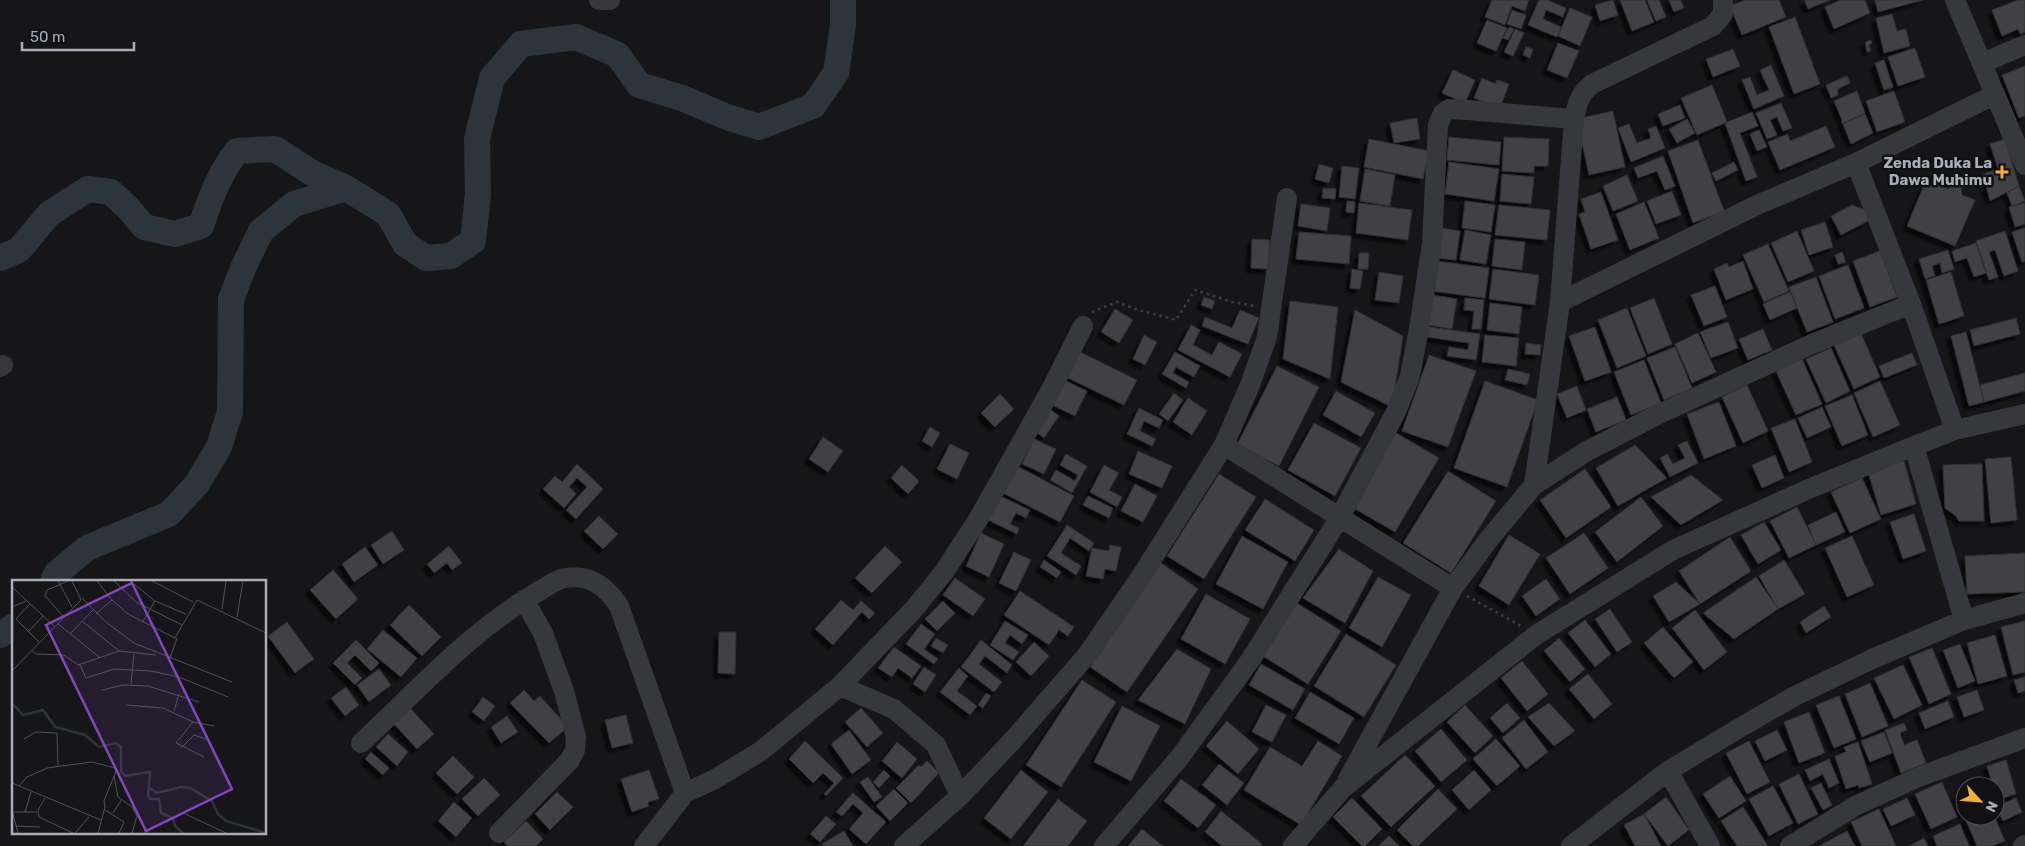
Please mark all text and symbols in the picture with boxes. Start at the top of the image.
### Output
scale bar [22,20,135,52]
text: 50 m [30,28,65,46]
place label: Zenda Duka La Dawa Muhimu [1883,154,1992,189]
marker: Zenda Duka La Dawa Muhimu [1996,166,2008,178]
inset map [12,580,266,834]
north arrow [1955,776,2005,826]
text: N [1981,798,2001,815]

